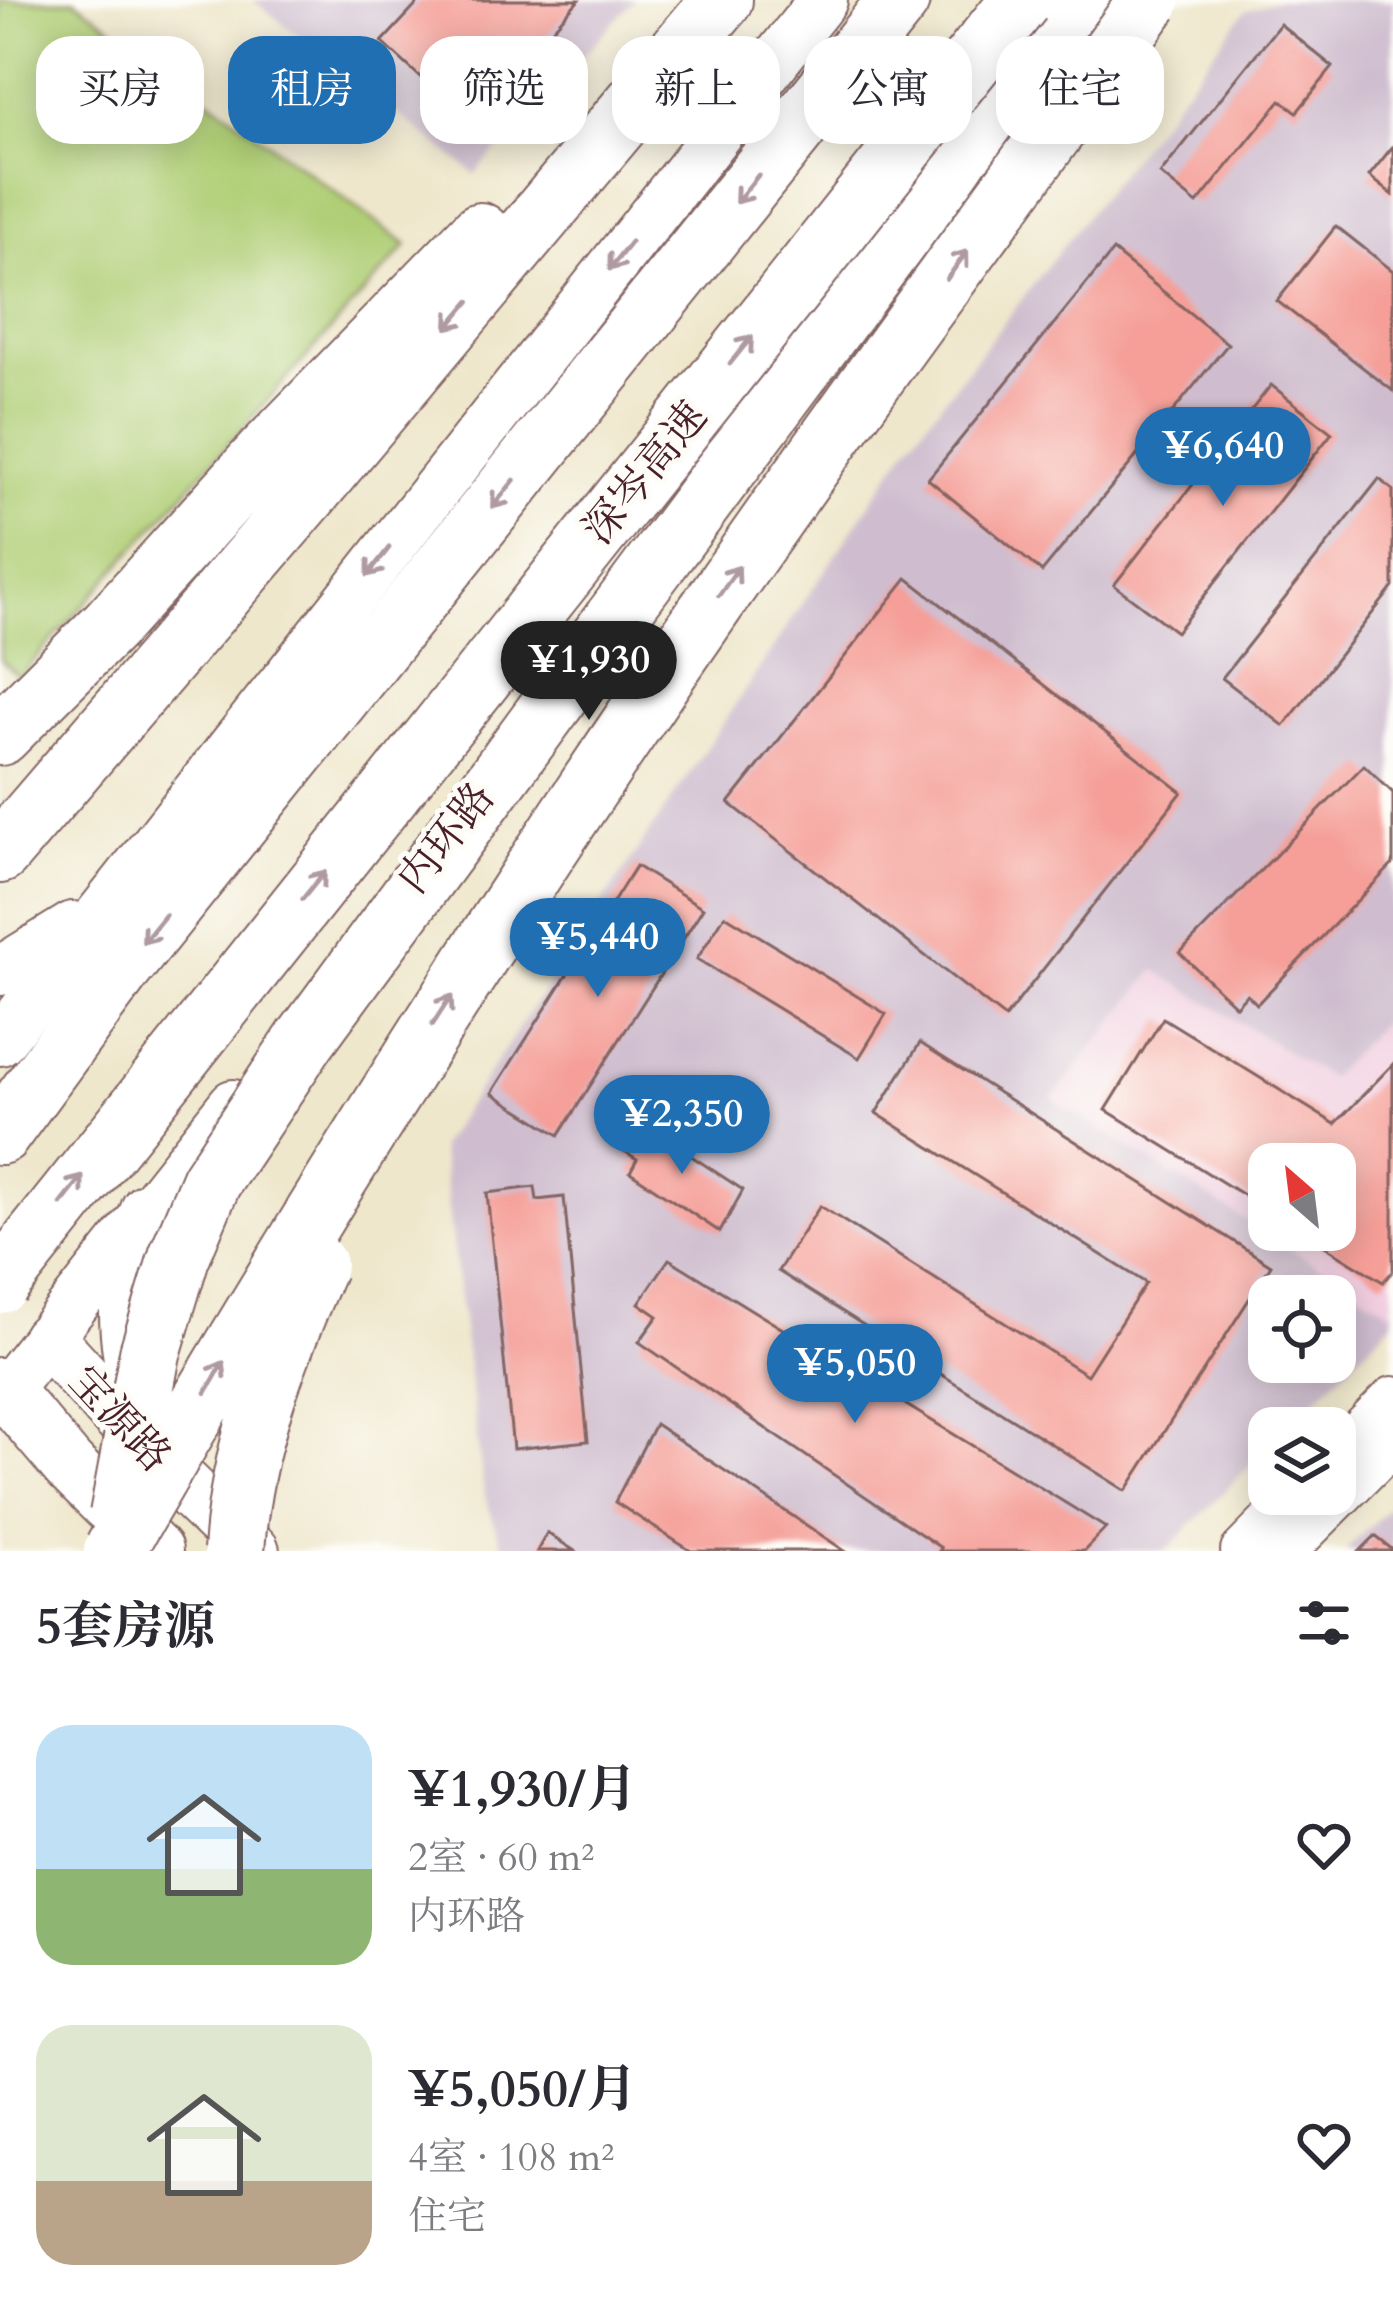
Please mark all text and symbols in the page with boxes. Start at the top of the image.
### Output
chip: 买房 [36,36,204,144]
chip: 租房 [228,36,396,144]
chip: 筛选 [420,36,588,144]
chip: 新上 [612,36,780,144]
chip: 公寓 [804,36,972,144]
chip: 住宅 [996,36,1164,144]
one-way arrow [734,173,761,205]
one-way arrow [607,240,634,272]
one-way arrow [944,249,970,282]
one-way arrow [445,299,473,330]
one-way arrow [727,335,754,367]
street label: 深岑高速 [570,390,720,556]
pin: ¥6,640 [1125,407,1321,509]
text: ¥6,640 [1162,419,1284,472]
one-way arrow [490,477,517,509]
one-way arrow [365,546,392,578]
one-way arrow [716,565,742,598]
pin: ¥1,930 [491,621,687,723]
text: ¥1,930 [528,633,650,686]
street label: 内环路 [385,771,507,905]
one-way arrow [300,869,327,901]
pin: ¥5,440 [500,898,696,1000]
text: ¥5,440 [537,910,659,963]
one-way arrow [141,912,168,944]
one-way arrow [430,994,455,1028]
pin: ¥2,350 [584,1075,780,1177]
text: ¥2,350 [621,1087,743,1140]
north arrow [1248,1143,1356,1251]
map controls [1248,1143,1356,1515]
one-way arrow [58,1175,85,1207]
button: locate [1248,1275,1356,1383]
pin: ¥5,050 [757,1324,953,1426]
text: ¥5,050 [794,1336,916,1389]
street label: 宝源路 [56,1354,184,1485]
one-way arrow [203,1360,227,1395]
button: layers [1248,1407,1356,1515]
icon: filters [1291,1590,1357,1656]
text: 5套房源 [36,1592,215,1662]
text: ¥1,930/月 [408,1755,637,1825]
icon: home [132,1773,276,1917]
icon: heart [1291,1812,1357,1878]
text: 2室 · 60 m² [408,1831,594,1884]
text: 内环路 [408,1890,525,1943]
text: ¥5,050/月 [408,2055,637,2125]
icon: home [132,2073,276,2217]
icon: heart [1291,2112,1357,2178]
text: 4室 · 108 m² [408,2131,614,2184]
text: 住宅 [408,2190,486,2243]

